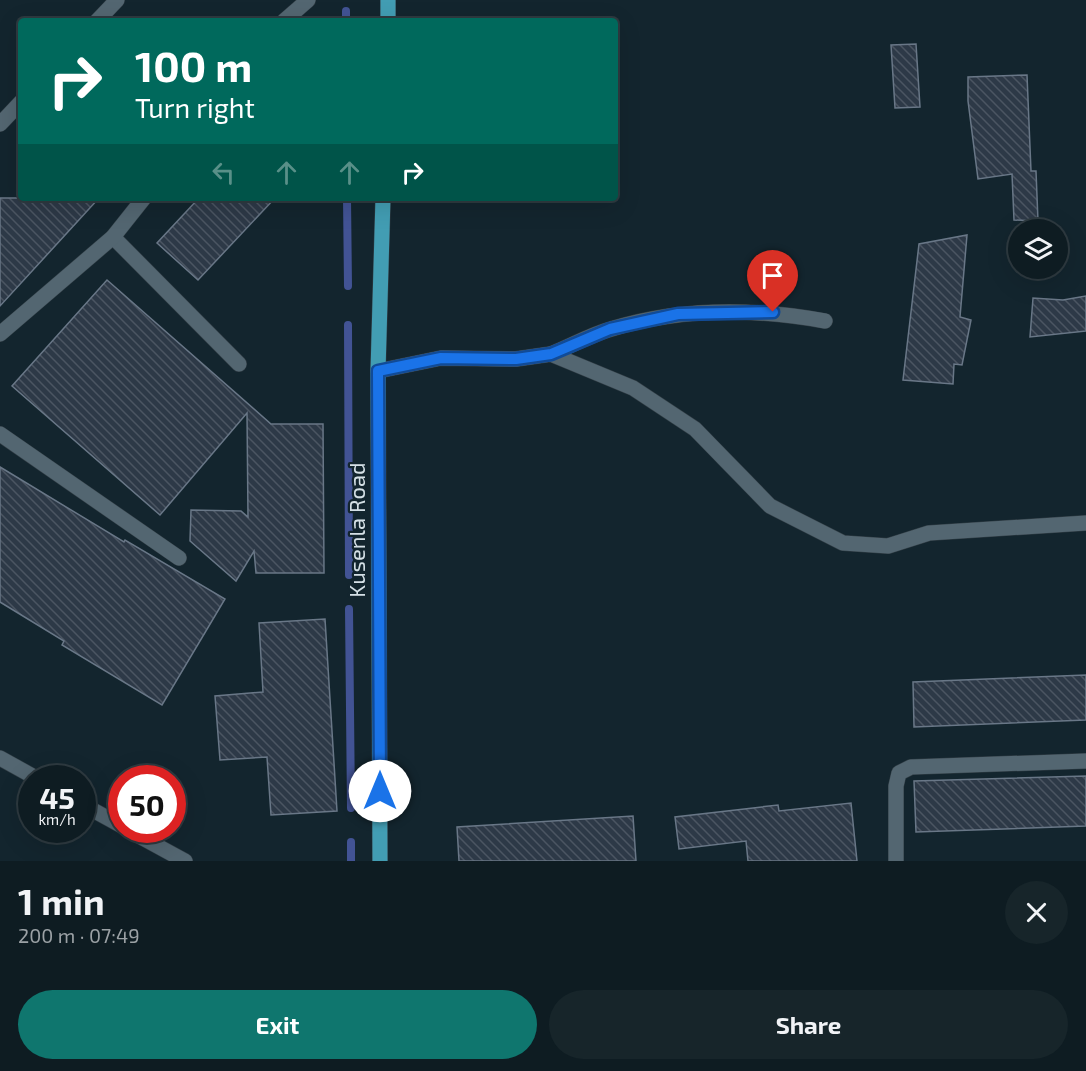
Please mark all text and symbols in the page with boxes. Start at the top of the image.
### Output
text: 100 m [135,40,252,90]
icon: right [36,42,114,120]
text: Turn right [135,91,255,123]
icon: left [207,156,240,189]
icon: ahead [270,156,303,189]
icon: ahead [333,156,366,189]
icon: right [396,156,429,189]
map controls [1008,219,1068,279]
button: layers [1008,219,1068,279]
pin [747,250,798,312]
icon: arrive [756,259,789,292]
street label: Kusenla Road [343,462,369,598]
position arrow [348,759,412,823]
speed limit sign: 50 [108,765,186,843]
text: 45 [39,779,75,815]
text: km/h [38,810,76,828]
text: 1 min [18,879,105,922]
button: close [1005,881,1068,944]
text: 200 m · 07:49 [18,923,140,947]
button: Exit [18,990,537,1059]
button: Share [549,990,1068,1059]

